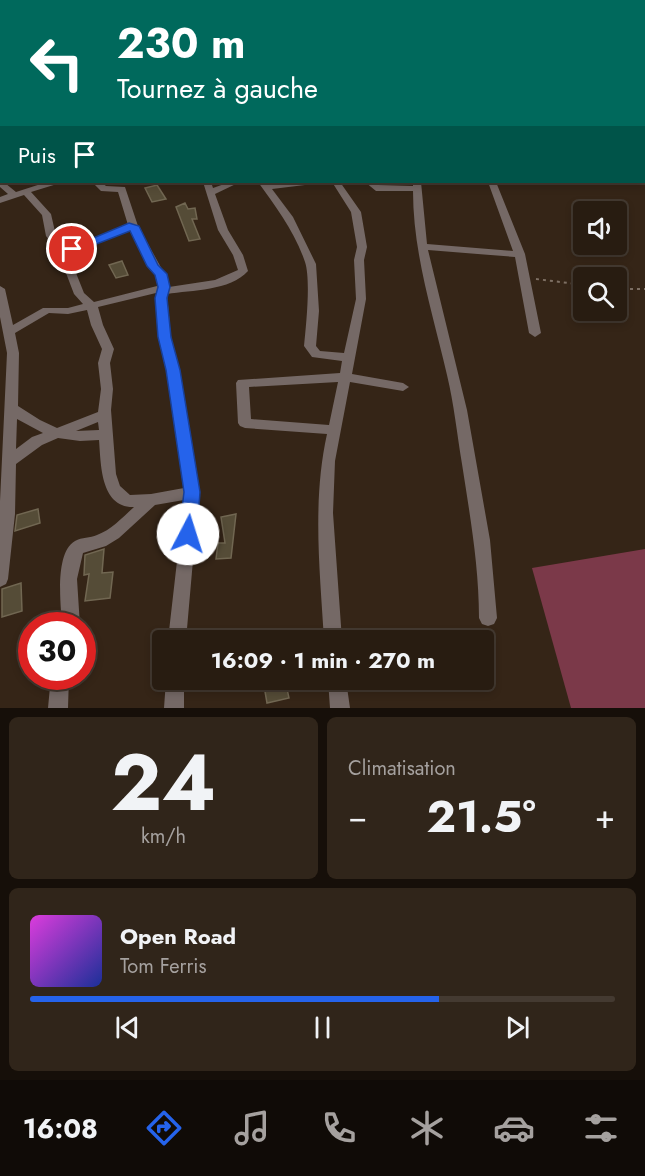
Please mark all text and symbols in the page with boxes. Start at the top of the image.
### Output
text: 230 m [117,13,245,74]
icon: left [18,24,96,102]
text: Tournez à gauche [117,69,318,108]
icon: arrive [68,138,101,171]
text: Puis [18,139,56,171]
map controls [573,201,627,321]
button: sound [573,201,627,255]
pin [46,223,97,274]
icon: arrive [55,232,88,265]
button: search [573,267,627,321]
position arrow [156,502,220,566]
speed limit sign: 30 [18,612,96,690]
text: 16:09 · 1 min · 270 m [211,644,435,676]
text: 24 [111,727,216,839]
text: Climatisation [348,754,456,783]
text: 21.5° [426,784,536,849]
text: − [348,793,367,840]
text: + [595,793,615,840]
text: km/h [141,822,186,851]
text: Open Road [120,920,236,952]
text: Tom Ferris [120,952,207,981]
icon: previous [111,1011,144,1044]
icon: pause [306,1011,339,1044]
icon: next [501,1011,534,1044]
icon: directions [143,1107,185,1149]
icon: music [231,1107,273,1149]
icon: phone [318,1107,360,1149]
icon: climate [406,1107,448,1149]
icon: car [493,1107,535,1149]
icon: filters [580,1107,622,1149]
text: 16:08 [23,1109,98,1148]

